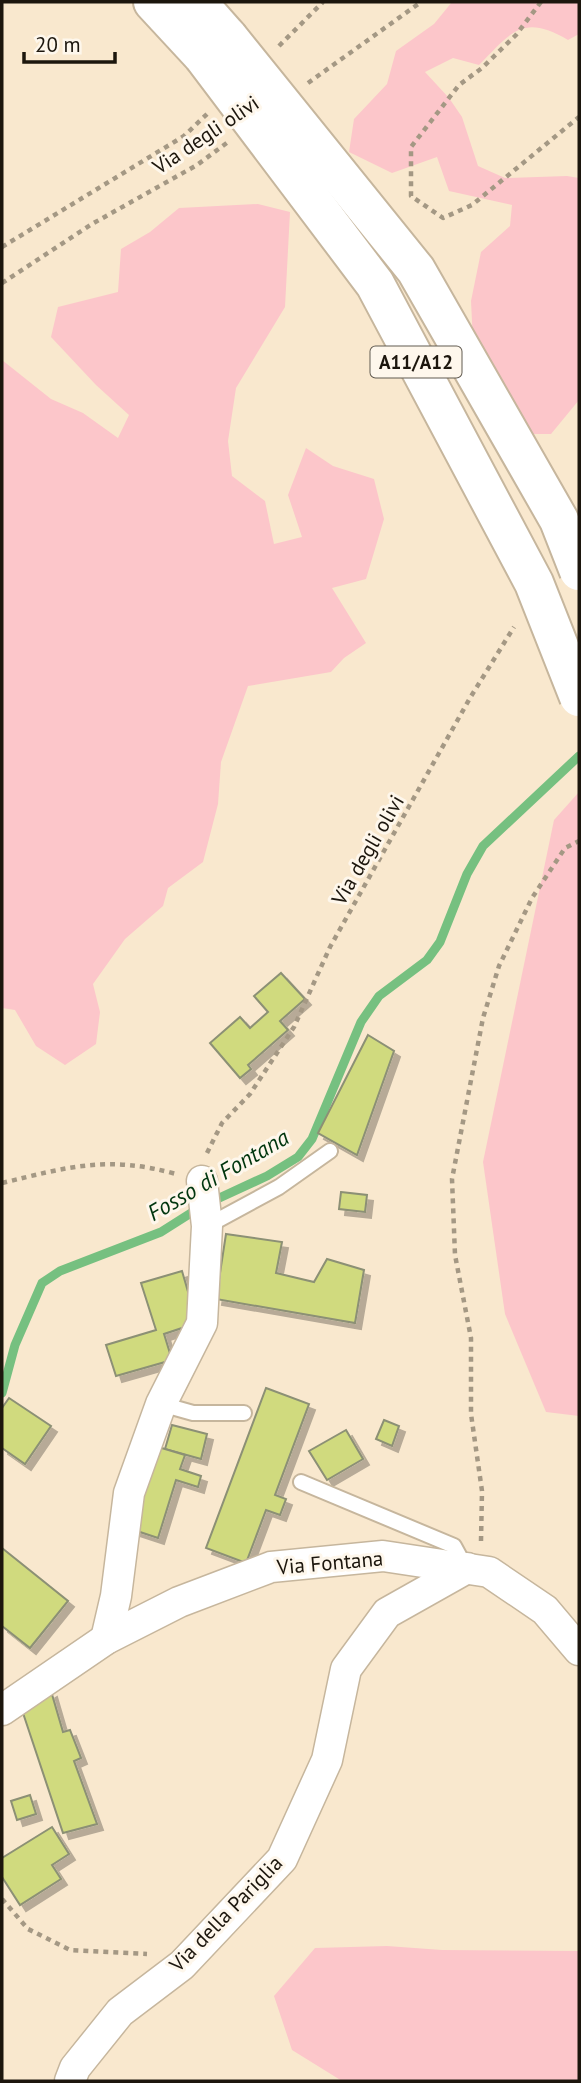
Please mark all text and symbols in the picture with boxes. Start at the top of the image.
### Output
scale bar [24,21,116,65]
text: 20 m [35,31,81,58]
street label: Via degli olivi [146,89,264,181]
road number: A11/A12 [370,346,462,378]
street label: Via degli olivi [325,790,410,911]
water label: Fosso di Fontana [142,1122,294,1227]
street label: Via Fontana [275,1544,384,1581]
street label: Via della Pariglia [163,1850,288,1978]

